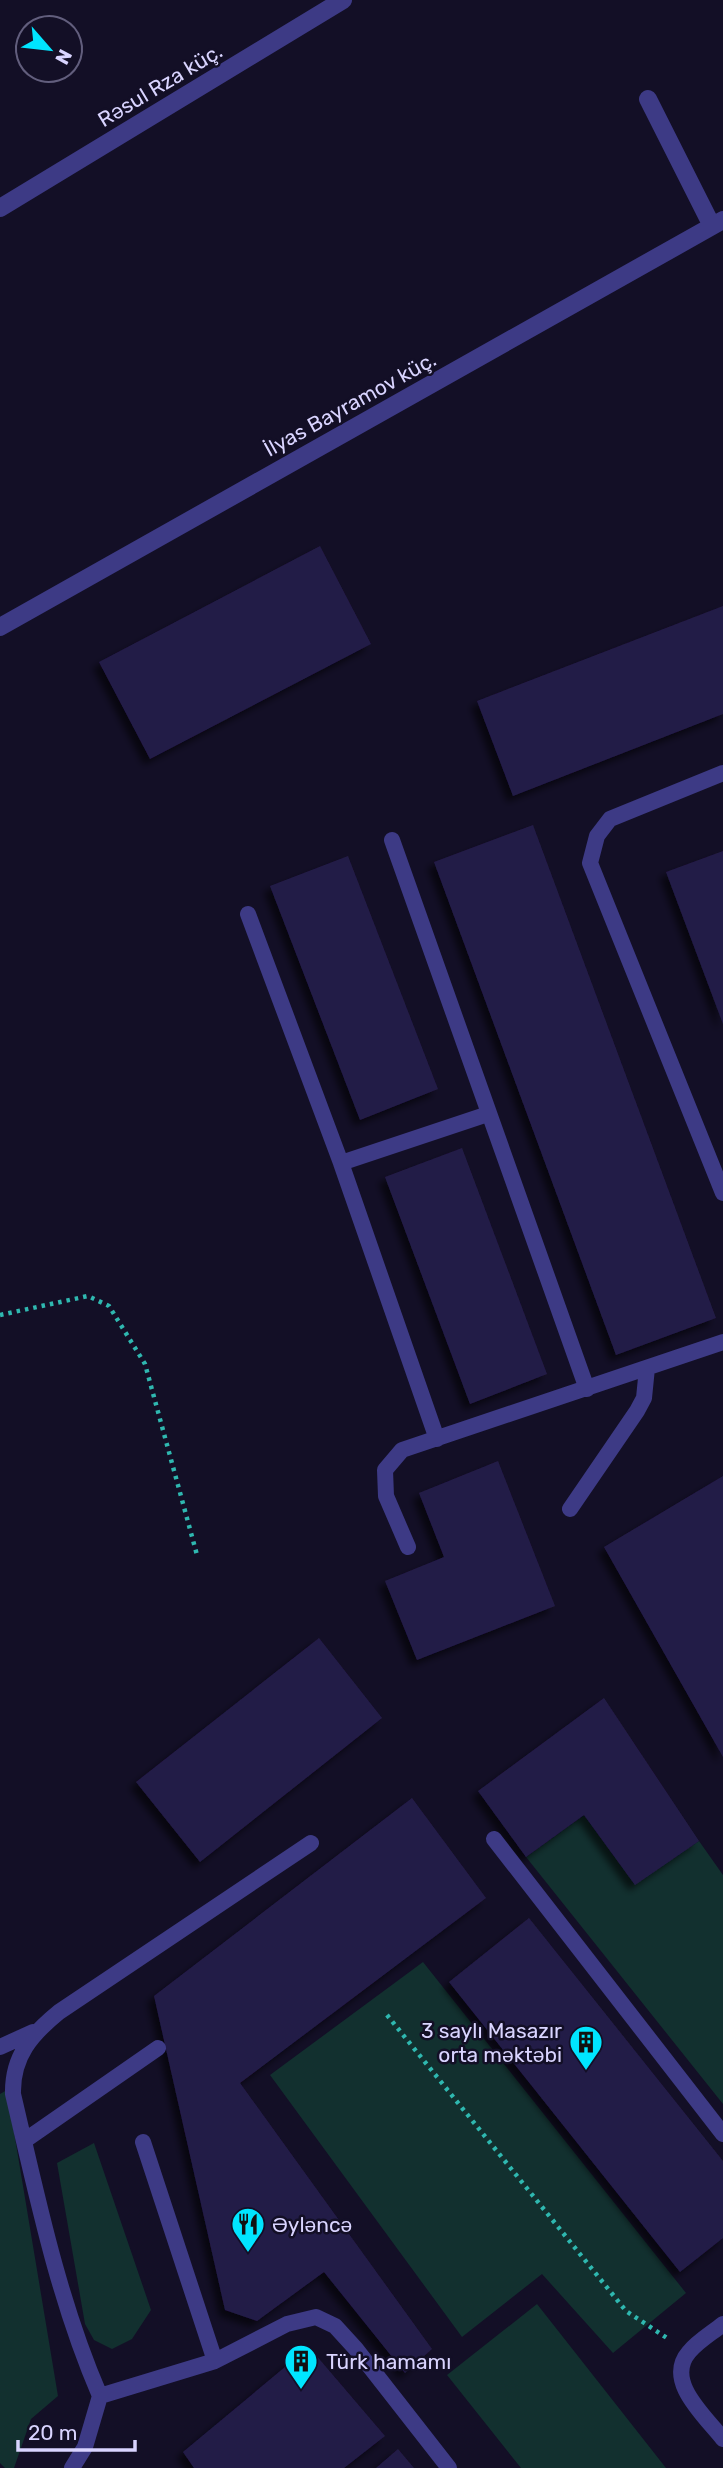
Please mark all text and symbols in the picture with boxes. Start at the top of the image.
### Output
north arrow [14,14,84,84]
street label: Rəsul Rza küç. [93,38,227,132]
text: N [50,45,77,68]
street label: İlyas Bayramov küç. [260,346,440,462]
place label: 3 saylı Masazır orta məktəbi [421,2018,562,2067]
building icon: 3 saylı Masazır orta məktəbi [567,2023,605,2072]
restaurant icon: Əyləncə [229,2205,267,2254]
place label: Əyləncə [272,2212,352,2237]
building icon: Türk hamamı [282,2342,320,2391]
place label: Türk hamamı [326,2349,451,2374]
scale bar [18,2408,135,2452]
text: 20 m [28,2420,77,2445]

